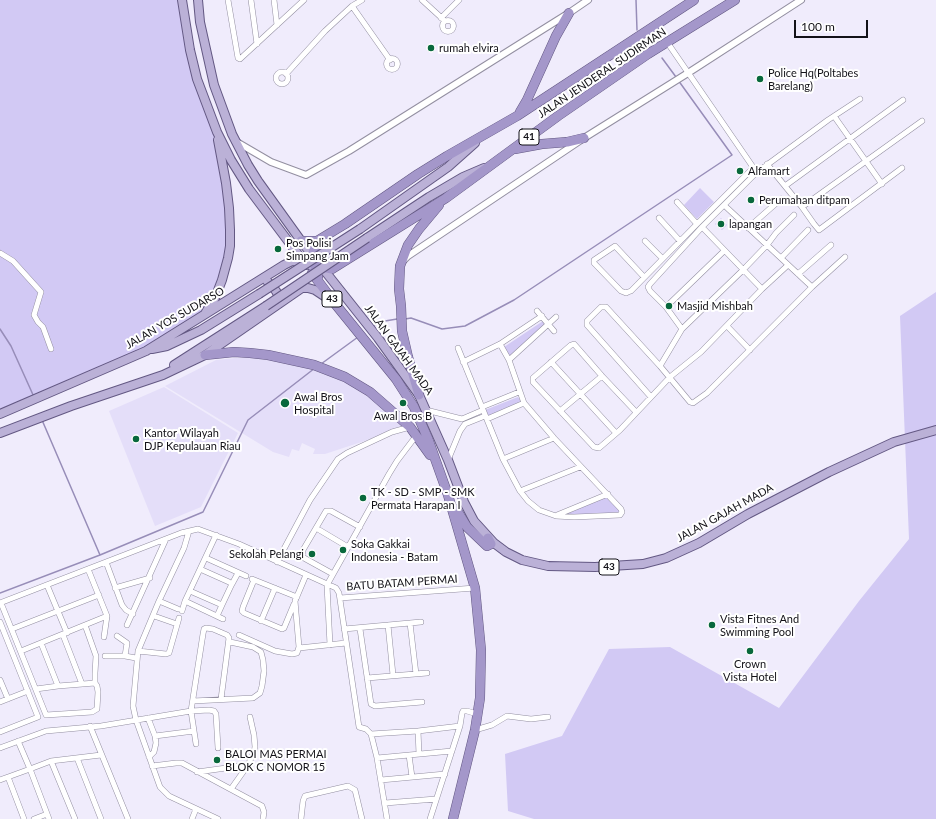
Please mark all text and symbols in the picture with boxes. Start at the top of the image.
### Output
scale bar [796,12,870,38]
text: 100 m [801,19,835,34]
street label: JALAN JENDERAL SUDIRMAN [535,25,669,121]
place label: rumah elvira [439,41,499,55]
marker: rumah elvira [426,43,436,53]
place label: Police Hq(Poltabes Barelang) [768,66,858,92]
marker: Police Hq(Poltabes Barelang) [755,74,765,84]
road number: 41 [519,129,539,145]
place label: Alfamart [748,164,790,178]
marker: Alfamart [735,166,745,176]
place label: Perumahan ditpam [759,193,850,207]
marker: Perumahan ditpam [746,195,756,205]
place label: lapangan [729,217,772,231]
marker: lapangan [716,219,726,229]
place label: Pos Polisi Simpang Jam [286,236,349,262]
marker: Pos Polisi Simpang Jam [273,244,283,254]
street label: JALAN YOS SUDARSO [123,284,227,352]
road number: 43 [322,291,342,307]
place label: Masjid Mishbah [677,299,753,313]
marker: Masjid Mishbah [664,301,674,311]
street label: JALAN GAJAH MADA [362,302,436,398]
place label: Awal Bros Hospital [294,390,342,416]
marker: Awal Bros Hospital [279,397,291,409]
marker: Awal Bros B [398,398,408,408]
place label: Awal Bros B [374,409,432,423]
place label: Kantor Wilayah DJP Kepulauan Riau [144,426,241,452]
marker: Kantor Wilayah DJP Kepulauan Riau [131,434,141,444]
street label: JALAN GAJAH MADA [674,481,776,545]
place label: TK - SD - SMP - SMK Permata Harapan I [371,485,475,511]
marker: TK - SD - SMP - SMK Permata Harapan I [358,493,368,503]
place label: Soka Gakkai Indonesia - Batam [351,537,438,563]
marker: Soka Gakkai Indonesia - Batam [338,545,348,555]
place label: Sekolah Pelangi [229,547,304,561]
marker: Sekolah Pelangi [307,549,317,559]
road number: 43 [599,559,619,575]
street label: BATU BATAM PERMAI [346,573,458,593]
place label: Vista Fitnes And Swimming Pool [720,612,799,638]
marker: Vista Fitnes And Swimming Pool [707,620,717,630]
marker: Crown Vista Hotel [745,646,755,656]
place label: Crown Vista Hotel [723,657,777,683]
place label: BALOI MAS PERMAI BLOK C NOMOR 15 [225,747,326,773]
marker: BALOI MAS PERMAI BLOK C NOMOR 15 [212,755,222,765]

